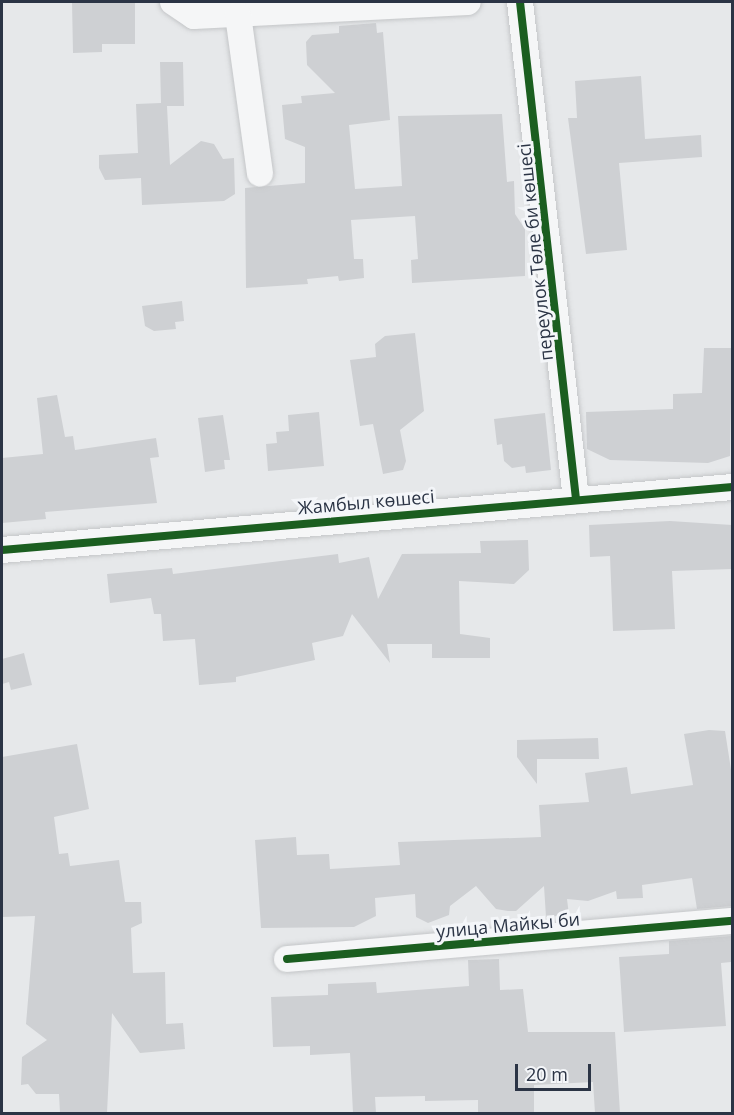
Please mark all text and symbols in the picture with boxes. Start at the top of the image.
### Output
street label: переулок Төле би көшесі [513,142,557,362]
street label: Жамбыл көшесі [297,485,435,519]
street label: улица Майкы би [435,908,581,942]
scale bar [518,1052,594,1090]
text: 20 m [526,1062,568,1086]

